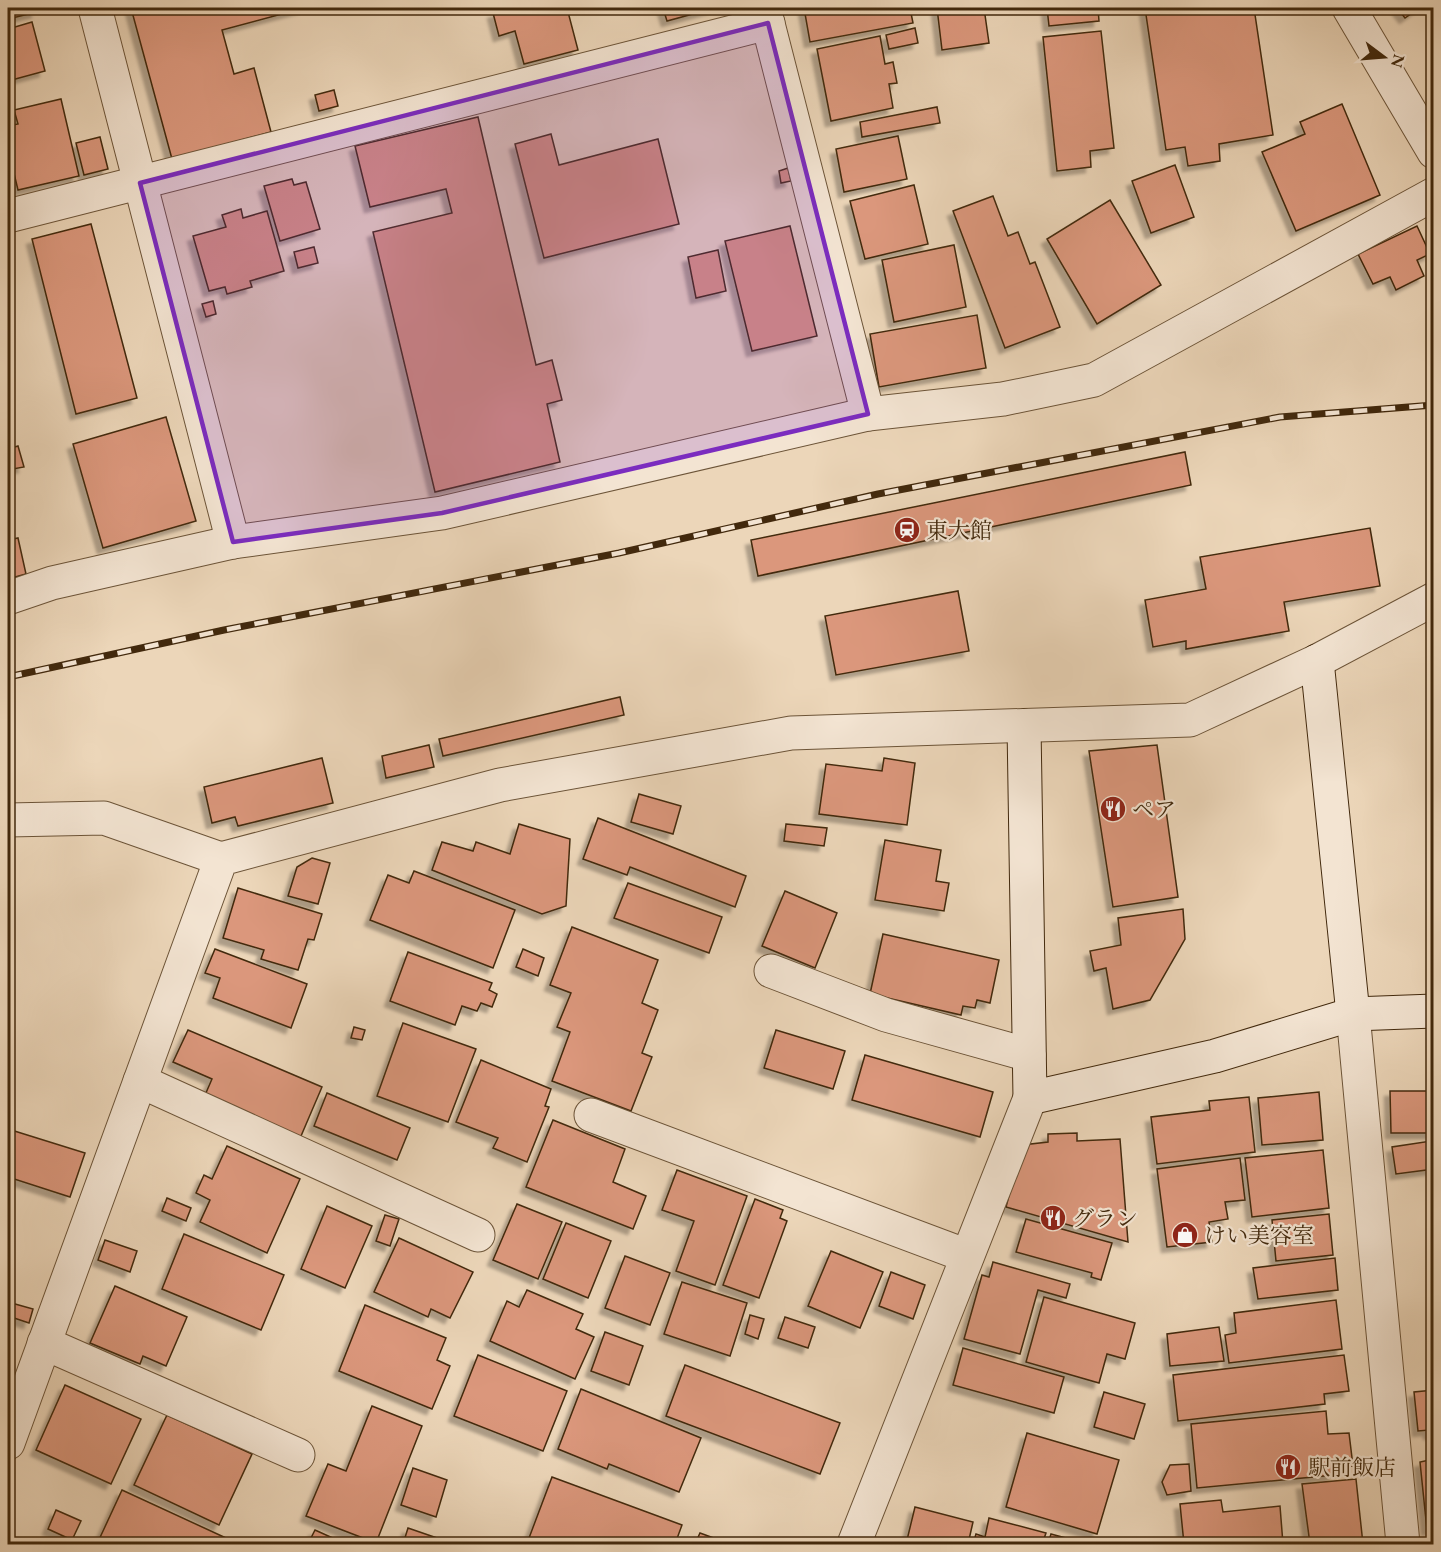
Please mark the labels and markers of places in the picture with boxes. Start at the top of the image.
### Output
station icon: 東大館 [892,515,922,545]
place label: 東大館 [926,516,992,545]
restaurant icon: ペア [1098,794,1128,824]
place label: ペア [1132,795,1176,824]
restaurant icon: グラン [1038,1203,1068,1233]
place label: グラン [1072,1204,1138,1233]
shop icon: けい美容室 [1170,1220,1200,1250]
place label: けい美容室 [1204,1221,1314,1250]
restaurant icon: 駅前飯店 [1273,1452,1303,1482]
place label: 駅前飯店 [1308,1453,1396,1482]

